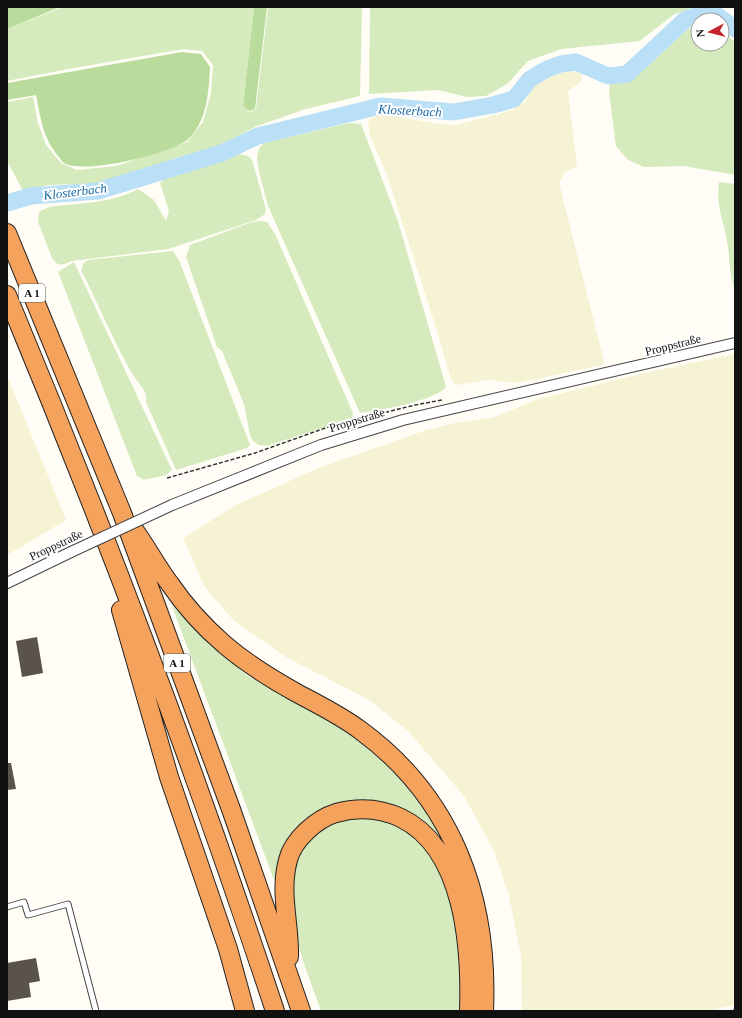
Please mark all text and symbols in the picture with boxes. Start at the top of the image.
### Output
north arrow [690,12,730,52]
text: N [694,28,707,38]
water label: Klosterbach [377,101,442,120]
water label: Klosterbach [42,180,108,203]
road number: A 1 [19,284,45,302]
street label: Proppstraße [643,331,703,359]
street label: Proppstraße [328,405,386,435]
street label: Proppstraße [27,527,85,563]
road number: A 1 [164,654,190,672]

